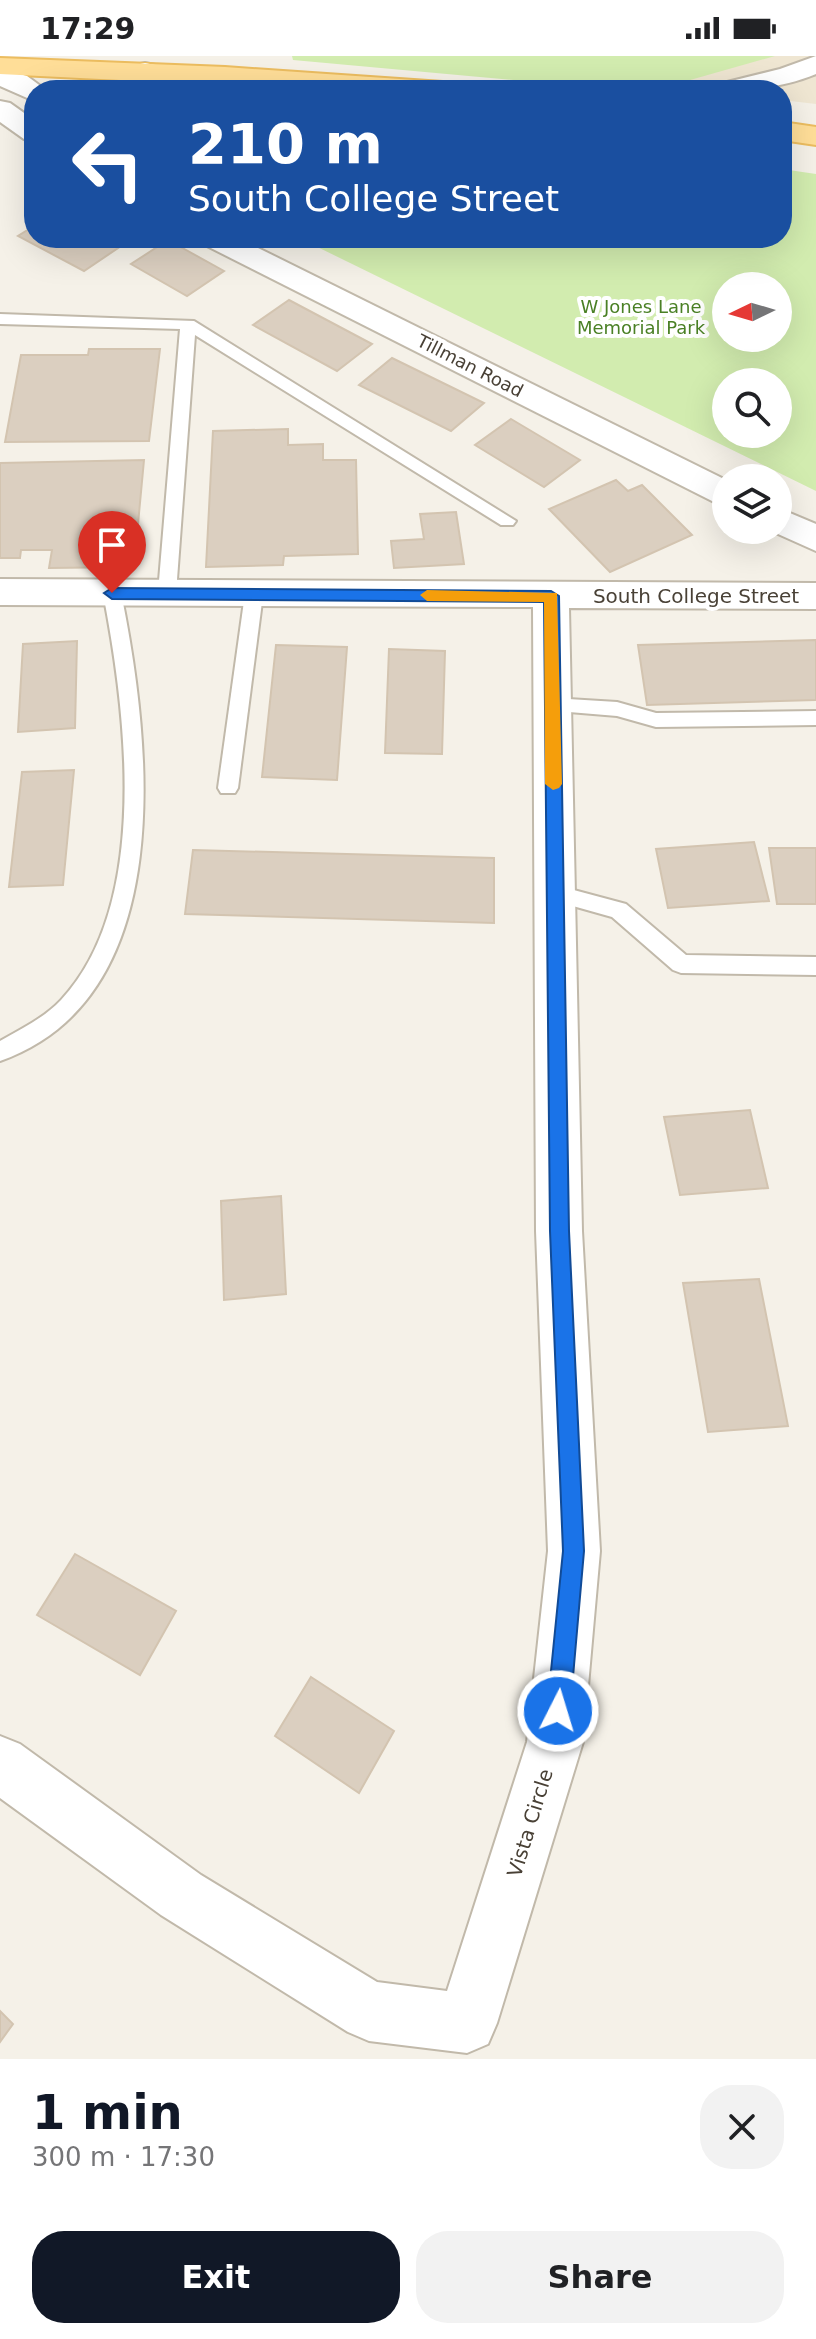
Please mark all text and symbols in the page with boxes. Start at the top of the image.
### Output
text: 17:29 [40,11,136,46]
text: 210 m [188,111,383,176]
icon: left [56,112,160,216]
text: South College Street [188,178,559,219]
north arrow [712,272,792,352]
map controls [712,272,792,544]
park label: W Jones Lane Memorial Park [577,296,706,338]
street label: Tillman Road [413,329,527,401]
button: search [712,368,792,448]
button: layers [712,464,792,544]
pin [78,511,146,593]
icon: arrive [90,523,134,567]
street label: South College Street [593,584,799,608]
position arrow [516,1669,600,1753]
street label: Vista Circle [502,1766,558,1880]
text: 1 min [32,2084,183,2140]
button: close [700,2085,784,2169]
text: 300 m · 17:30 [32,2142,215,2172]
button: Exit [32,2231,400,2323]
button: Share [416,2231,784,2323]

